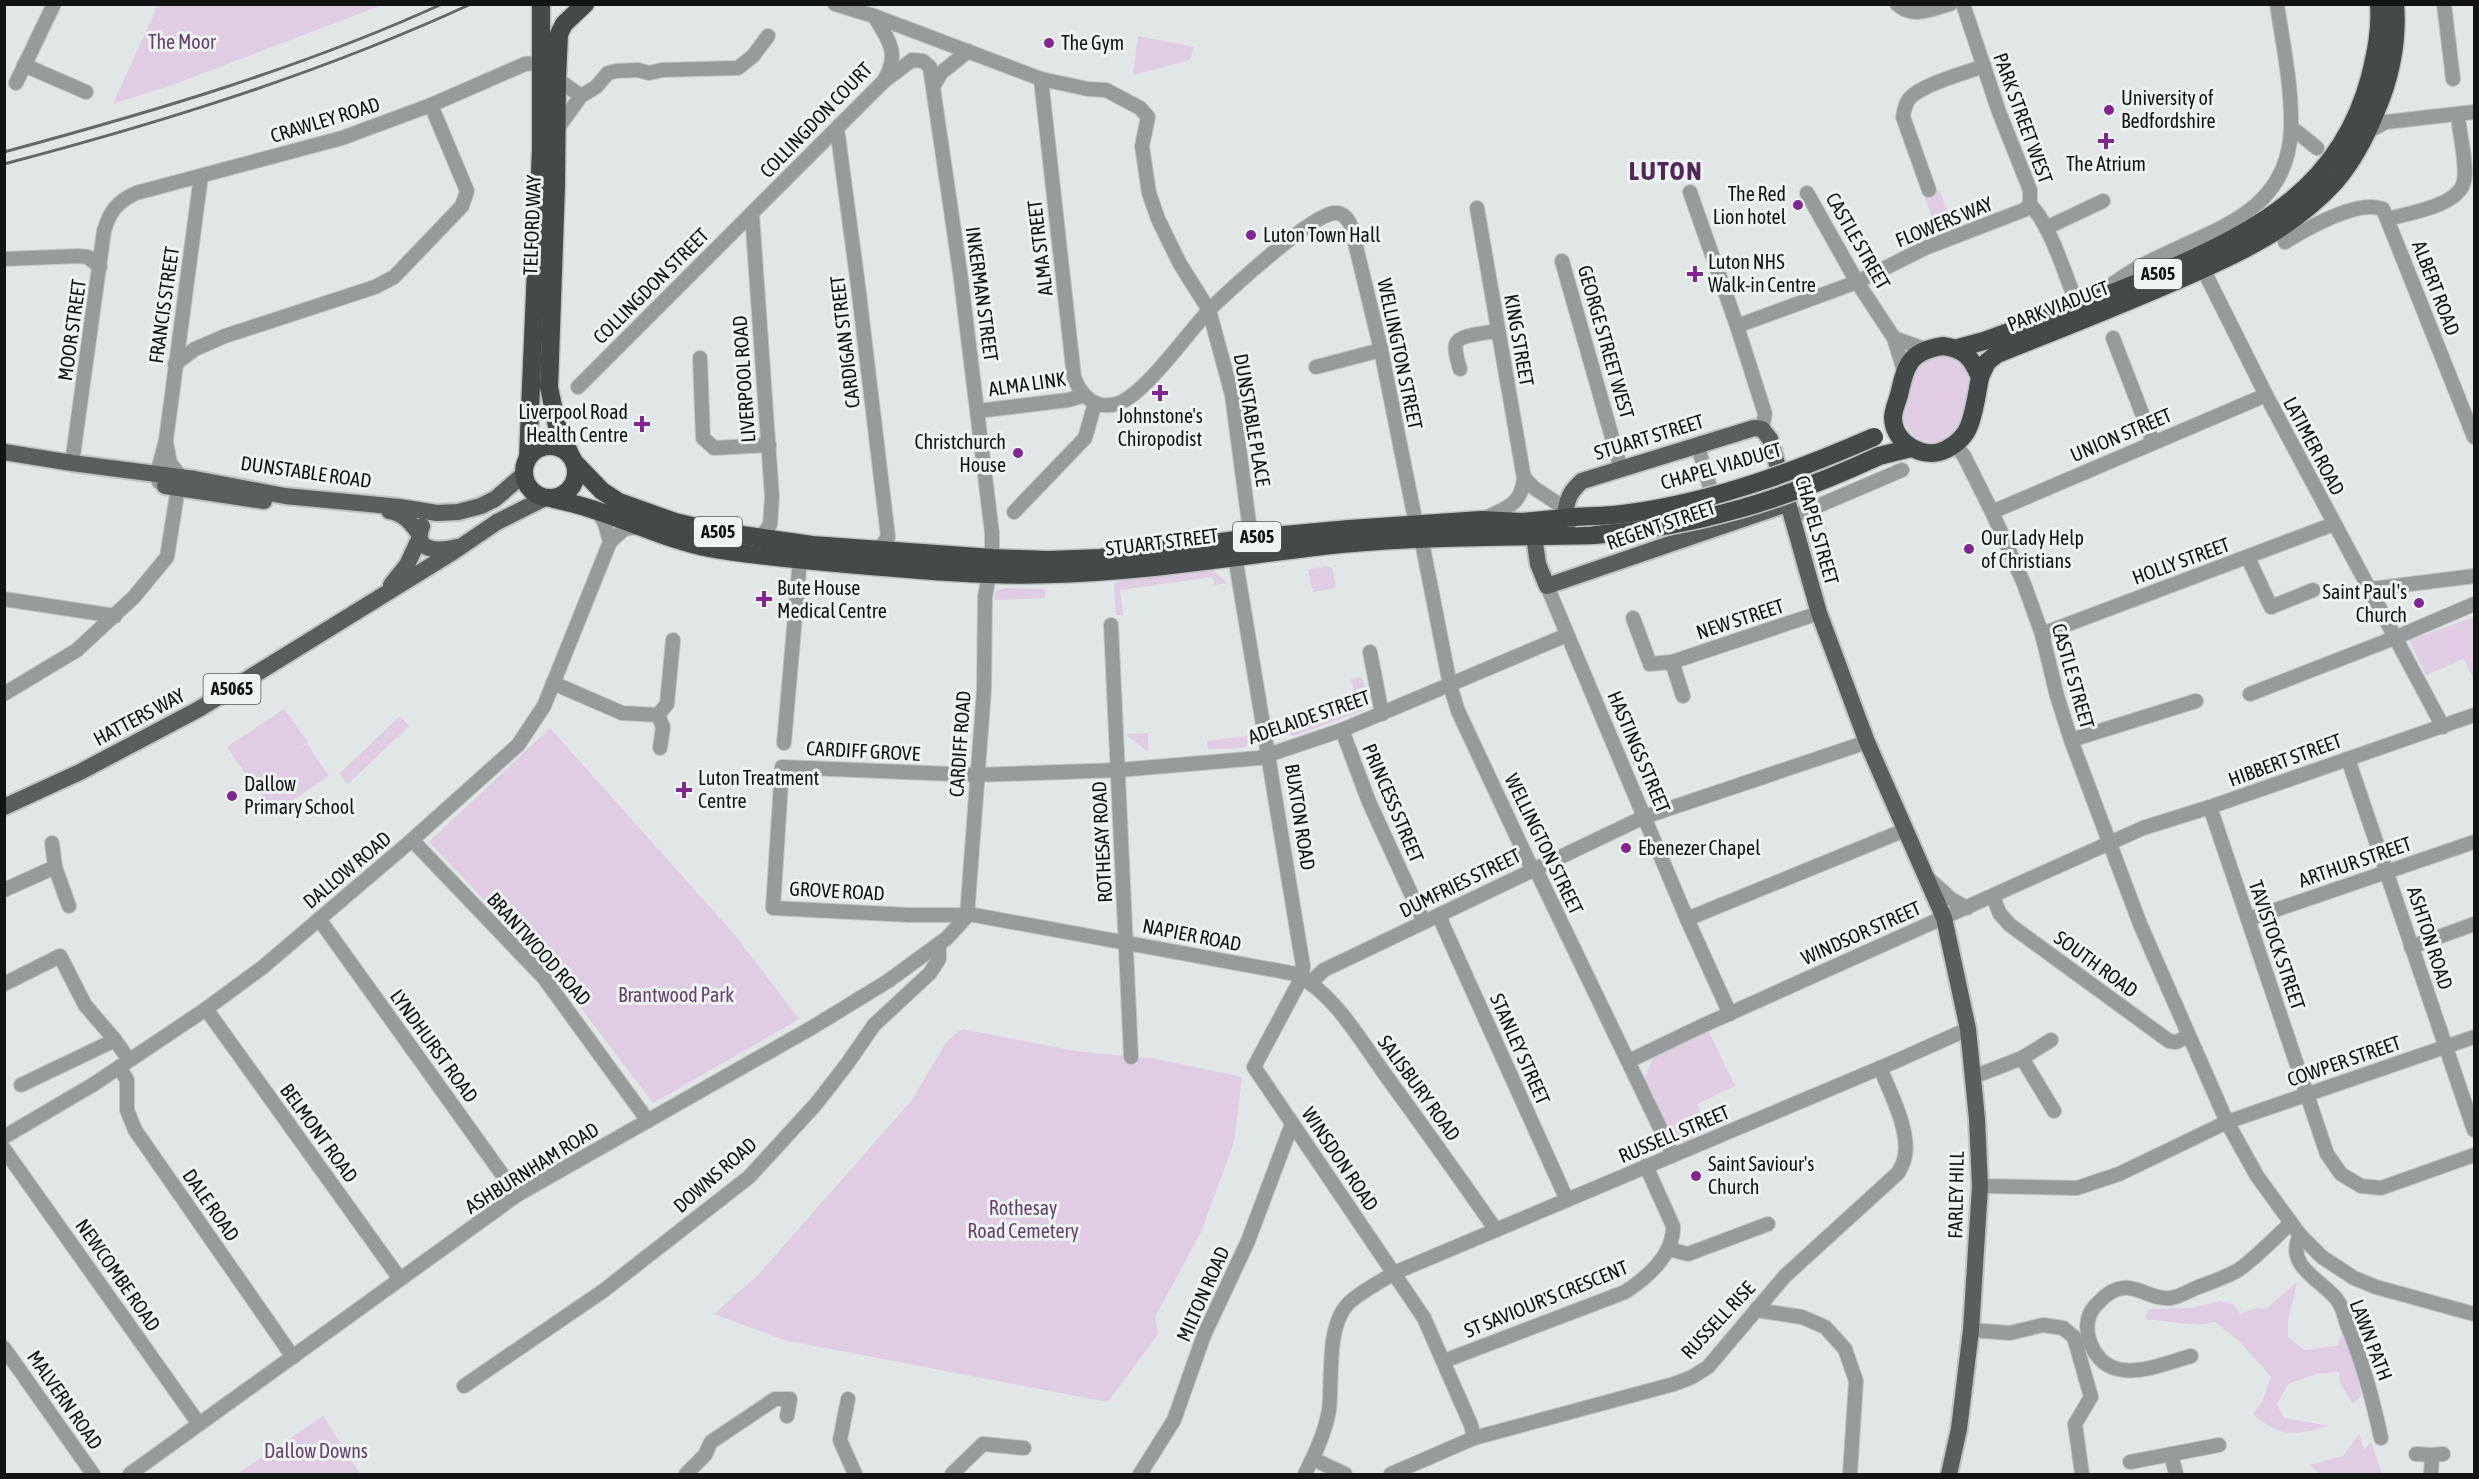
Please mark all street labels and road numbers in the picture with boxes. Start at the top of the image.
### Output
street label: PARK STREET WEST [1989,49,2058,186]
street label: COLLINGDON COURT [755,57,877,182]
street label: CRAWLEY ROAD [267,92,382,147]
street label: TELFORD WAY [518,174,545,276]
street label: CASTLE STREET [1821,188,1895,293]
street label: FLOWERS WAY [1892,192,1996,251]
street label: ALMA STREET [1022,199,1057,297]
street label: COLLINGDON STREET [588,223,713,348]
street label: INKERMAN STREET [962,225,1003,363]
street label: ALBERT ROAD [2408,237,2465,338]
street label: FRANCIS STREET [144,245,183,365]
road number: A505 [2134,259,2182,289]
street label: GEORGE STREET WEST [1574,263,1639,421]
street label: CARDIGAN STREET [825,274,864,409]
street label: WELLINGTON STREET [1373,276,1428,432]
street label: PARK VIADUCT [2004,276,2112,335]
street label: MOOR STREET [53,277,90,382]
street label: KING STREET [1500,292,1539,388]
street label: LIVERPOOL ROAD [728,315,759,443]
street label: DUNSTABLE PLACE [1230,352,1276,489]
street label: ALMA LINK [987,367,1067,400]
street label: LATIMER ROAD [2279,393,2350,499]
street label: UNION STREET [2067,403,2175,466]
street label: STUART STREET [1591,409,1707,464]
street label: CHAPEL VIADUCT [1658,437,1784,494]
street label: DUNSTABLE ROAD [239,451,373,492]
street label: CHAPEL STREET [1791,473,1844,587]
street label: REGENT STREET [1603,495,1719,554]
road number: A505 [694,517,742,547]
road number: A505 [1233,522,1281,552]
street label: STUART STREET [1104,523,1220,560]
street label: HOLLY STREET [2129,532,2233,589]
street label: NEW STREET [1693,594,1787,643]
street label: CASTLE STREET [2048,621,2099,731]
road number: A5065 [204,674,260,704]
street label: HATTERS WAY [89,683,188,750]
street label: ADELAIDE STREET [1245,685,1373,748]
street label: HASTINGS STREET [1603,687,1676,816]
street label: CARDIFF ROAD [944,690,975,798]
street label: HIBBERT STREET [2225,728,2345,791]
street label: CARDIFF GROVE [805,736,921,765]
street label: PRINCESS STREET [1358,740,1429,866]
street label: BUXTON ROAD [1281,762,1320,872]
street label: WELLINGTON STREET [1500,770,1589,918]
street label: ROTHESAY ROAD [1087,781,1116,903]
street label: DALLOW ROAD [298,826,395,913]
street label: ARTHUR STREET [2295,831,2414,892]
street label: DUMFRIES STREET [1395,843,1524,922]
street label: GROVE ROAD [789,877,885,904]
street label: TAVISTOCK STREET [2245,877,2310,1013]
street label: ASHTON ROAD [2403,883,2458,992]
street label: BRANTWOOD ROAD [483,887,596,1010]
street label: WINDSOR STREET [1797,896,1924,969]
street label: NAPIER ROAD [1141,914,1243,955]
street label: SOUTH ROAD [2050,926,2142,1002]
street label: LYNDHURST ROAD [386,985,483,1107]
street label: STANLEY STREET [1486,990,1555,1108]
street label: COWPER STREET [2284,1030,2404,1091]
street label: SALISBURY ROAD [1373,1031,1465,1145]
street label: BELMONT ROAD [276,1079,363,1187]
street label: RUSSELL STREET [1615,1100,1733,1167]
street label: WINSDON ROAD [1297,1103,1383,1215]
street label: ASHBURNHAM ROAD [461,1117,603,1218]
street label: DOWNS ROAD [668,1132,761,1217]
street label: FARLEY HILL [1943,1151,1968,1239]
street label: DALE ROAD [178,1164,244,1245]
street label: NEWCOMBE ROAD [71,1214,166,1335]
street label: MILTON ROAD [1171,1243,1234,1345]
street label: ST SAVIOUR'S CRESCENT [1461,1255,1631,1342]
street label: RUSSELL RISE [1676,1276,1760,1363]
street label: LAWN PATH [2346,1296,2397,1383]
street label: MALVERN ROAD [23,1346,108,1453]

